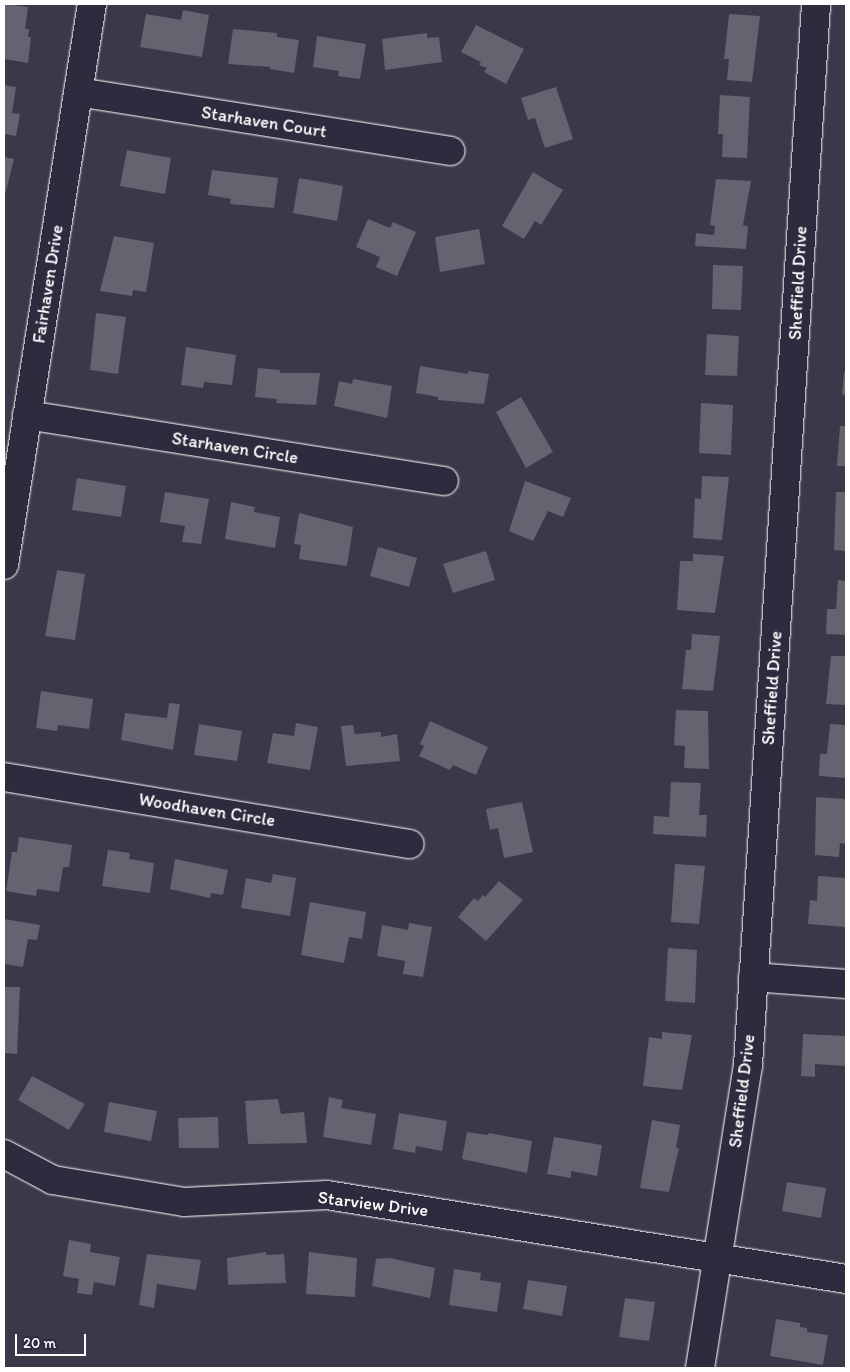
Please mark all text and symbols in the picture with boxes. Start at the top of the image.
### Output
street label: Starhaven Court [200,101,328,143]
street label: Fairhaven Drive [28,223,68,345]
street label: Sheffield Drive [784,225,812,341]
street label: Starhaven Circle [170,427,300,469]
street label: Sheffield Drive [757,630,787,746]
street label: Woodhaven Circle [137,789,277,831]
street label: Sheffield Drive [724,1033,760,1149]
street label: Starview Drive [316,1186,430,1222]
scale bar [18,1324,89,1356]
text: 20 m [23,1334,56,1352]

